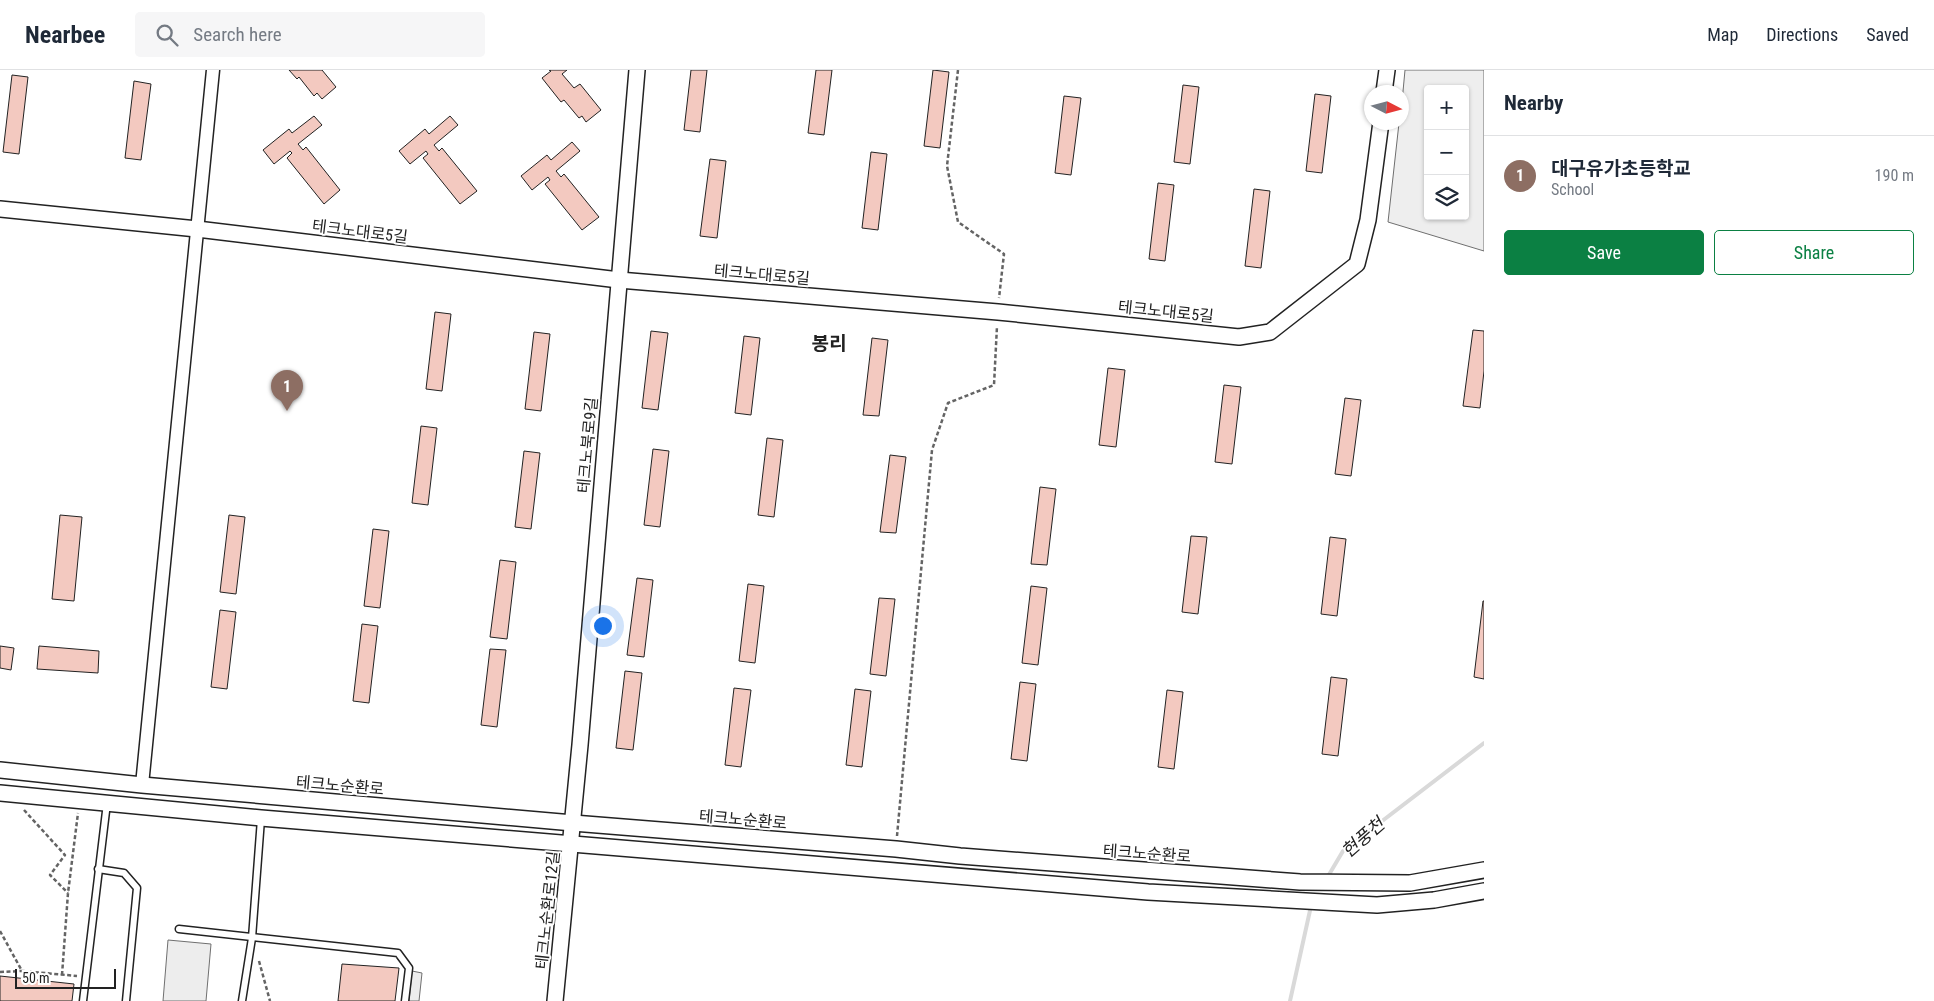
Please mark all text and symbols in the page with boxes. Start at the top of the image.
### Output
search box [135,12,485,57]
text: Nearbee [25,21,105,49]
icon: search [153,21,181,49]
text: Search here [193,23,282,46]
text: Map [1707,24,1738,45]
text: Directions [1766,24,1838,45]
text: Saved [1866,24,1909,45]
north arrow [1364,85,1409,130]
map controls [1424,85,1469,220]
button: + [1424,85,1469,130]
text: Nearby [1504,91,1563,115]
button: − [1424,130,1469,175]
text: 대구유가초등학교 [1551,157,1691,180]
text: 1 [1516,166,1524,185]
text: 190 m [1875,166,1914,185]
button: layers [1424,175,1469,220]
text: School [1551,180,1594,199]
street label: 테크노대로5길 [311,216,409,247]
button: Save [1504,230,1704,275]
button: Share [1714,230,1914,275]
street label: 테크노대로5길 [713,261,811,288]
street label: 테크노대로5길 [1117,297,1215,326]
district label: 봉리 [812,332,846,355]
pin: 1 [271,370,303,411]
street label: 테크노북로9길 [574,396,601,494]
your location [590,613,616,639]
street label: 테크노순환로 [295,772,385,799]
street label: 테크노순환로 [698,806,788,833]
water label: 현풍천 [1337,812,1390,862]
street label: 테크노순환로 [1102,841,1192,866]
street label: 테크노순환로12길 [532,850,563,970]
scale bar [15,966,116,989]
text: 50 m [22,970,50,986]

